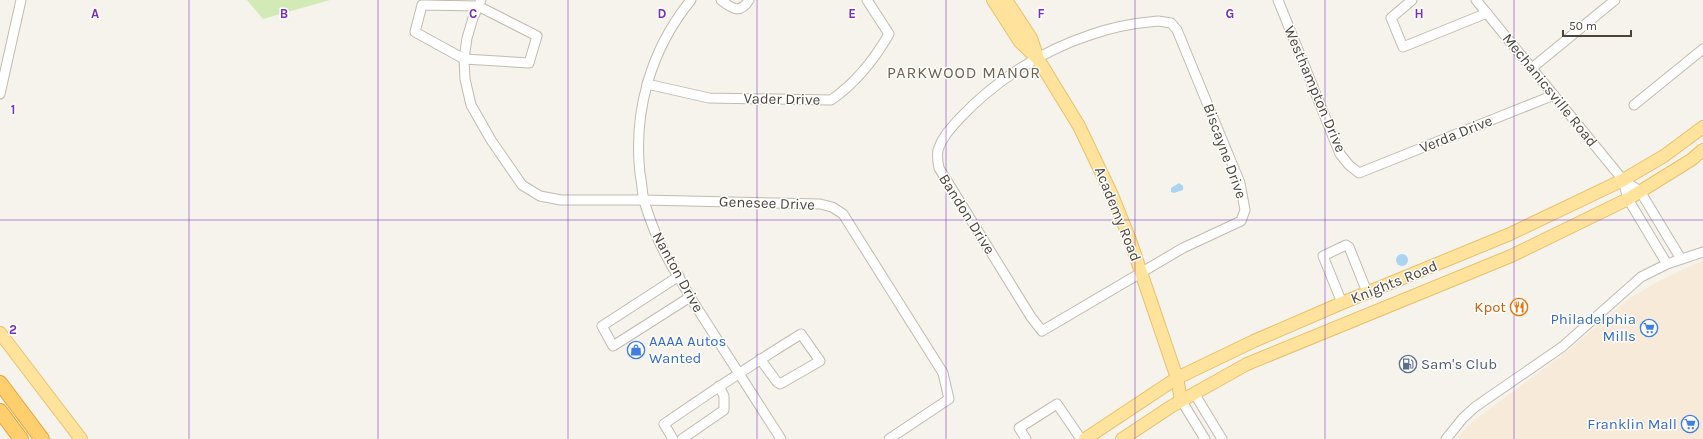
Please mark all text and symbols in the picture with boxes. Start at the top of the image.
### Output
text: A [91,6,99,21]
text: B [280,6,288,21]
text: C [469,6,477,21]
text: D [658,6,667,21]
text: E [848,6,856,21]
text: F [1037,6,1045,21]
text: G [1226,6,1234,21]
text: H [1414,6,1424,21]
scale bar [1563,12,1631,38]
text: 50 m [1569,19,1597,33]
street label: Westhampton Drive [1280,23,1350,155]
street label: Mechanicsville Road [1499,30,1601,150]
district label: PARKWOOD MANOR [887,63,1041,82]
street label: Vader Drive [743,89,821,109]
street label: Biscayne Drive [1199,101,1251,201]
text: 1 [11,102,15,117]
street label: Verda Drive [1417,111,1495,157]
street label: Academy Road [1091,164,1145,264]
street label: Bandon Drive [935,170,999,258]
street label: Genesee Drive [719,192,815,214]
street label: Nanton Drive [649,229,707,315]
street label: Knights Road [1348,256,1440,308]
restaurant icon: Kpot [1509,297,1529,317]
place label: Kpot [1474,298,1506,316]
place label: Philadelphia Mills [1550,310,1636,345]
supermarket icon: Philadelphia Mills [1639,318,1659,338]
text: 2 [9,322,17,337]
place label: AAAA Autos Wanted [649,332,726,367]
shop icon: AAAA Autos Wanted [626,340,646,360]
fuel station icon: Sam's Club [1398,354,1418,374]
place label: Sam's Club [1421,355,1497,373]
supermarket icon: Franklin Mall [1680,414,1700,434]
place label: Franklin Mall [1587,415,1677,433]

